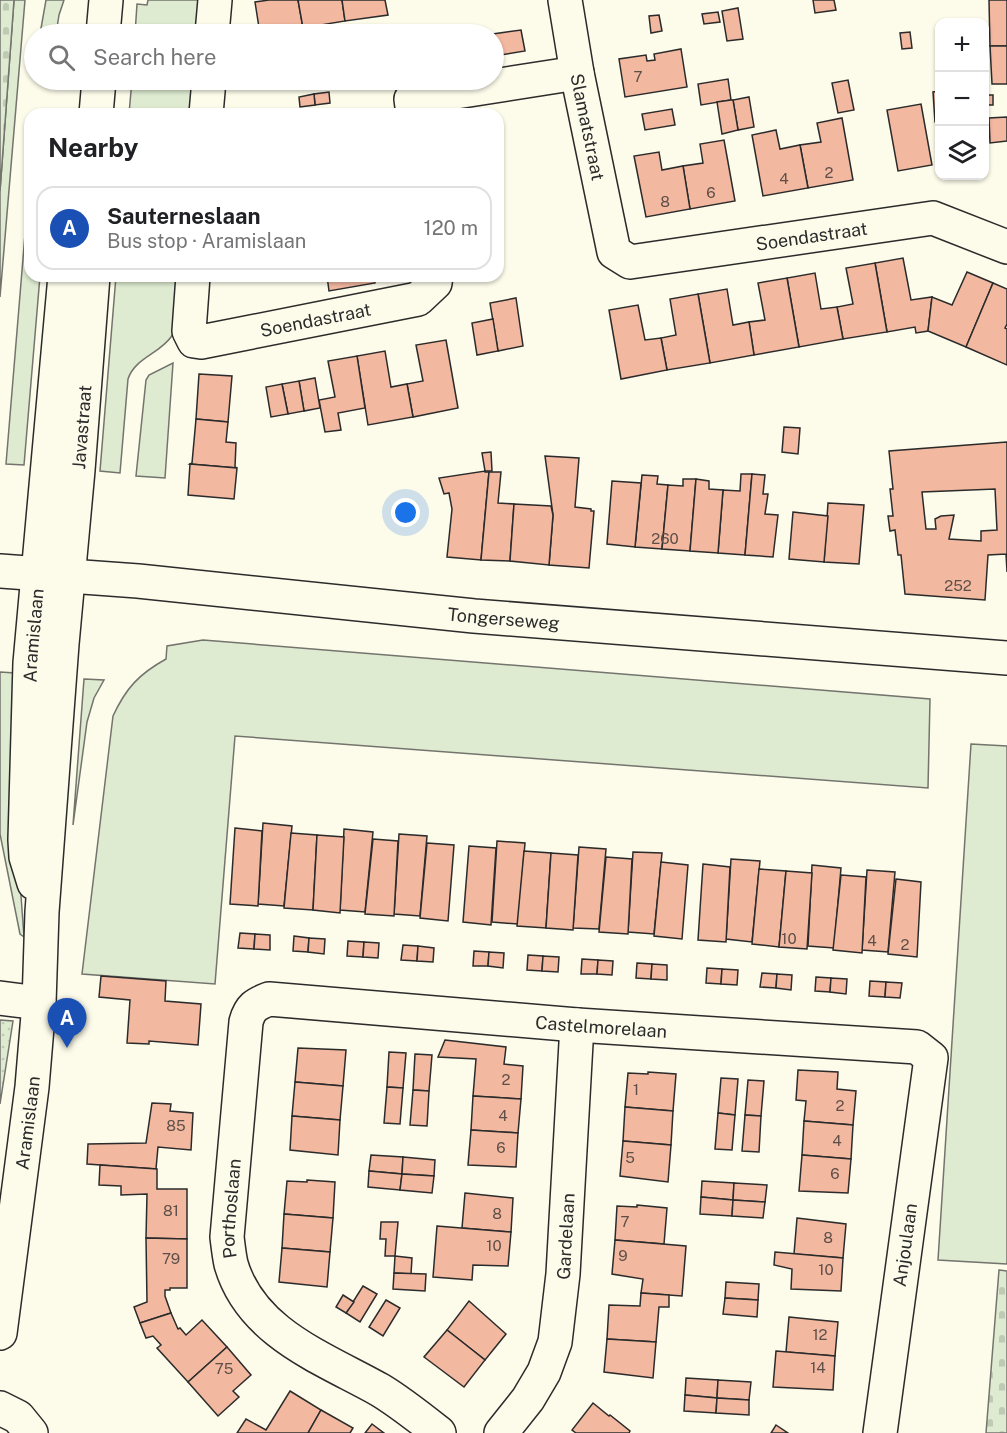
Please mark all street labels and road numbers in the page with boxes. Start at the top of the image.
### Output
street label: Slamatstraat [567,72,609,182]
street label: Soendastraat [754,217,869,254]
street label: Soendastraat [258,298,373,341]
street label: Javastraat [68,384,95,470]
street label: Aramislaan [19,588,47,683]
street label: Tongerseweg [447,603,561,633]
street label: Castelmorelaan [535,1011,668,1041]
street label: Aramislaan [11,1075,43,1171]
street label: Porthoslaan [217,1158,244,1260]
street label: Gardelaan [552,1192,578,1280]
street label: Anjoulaan [889,1202,921,1288]

